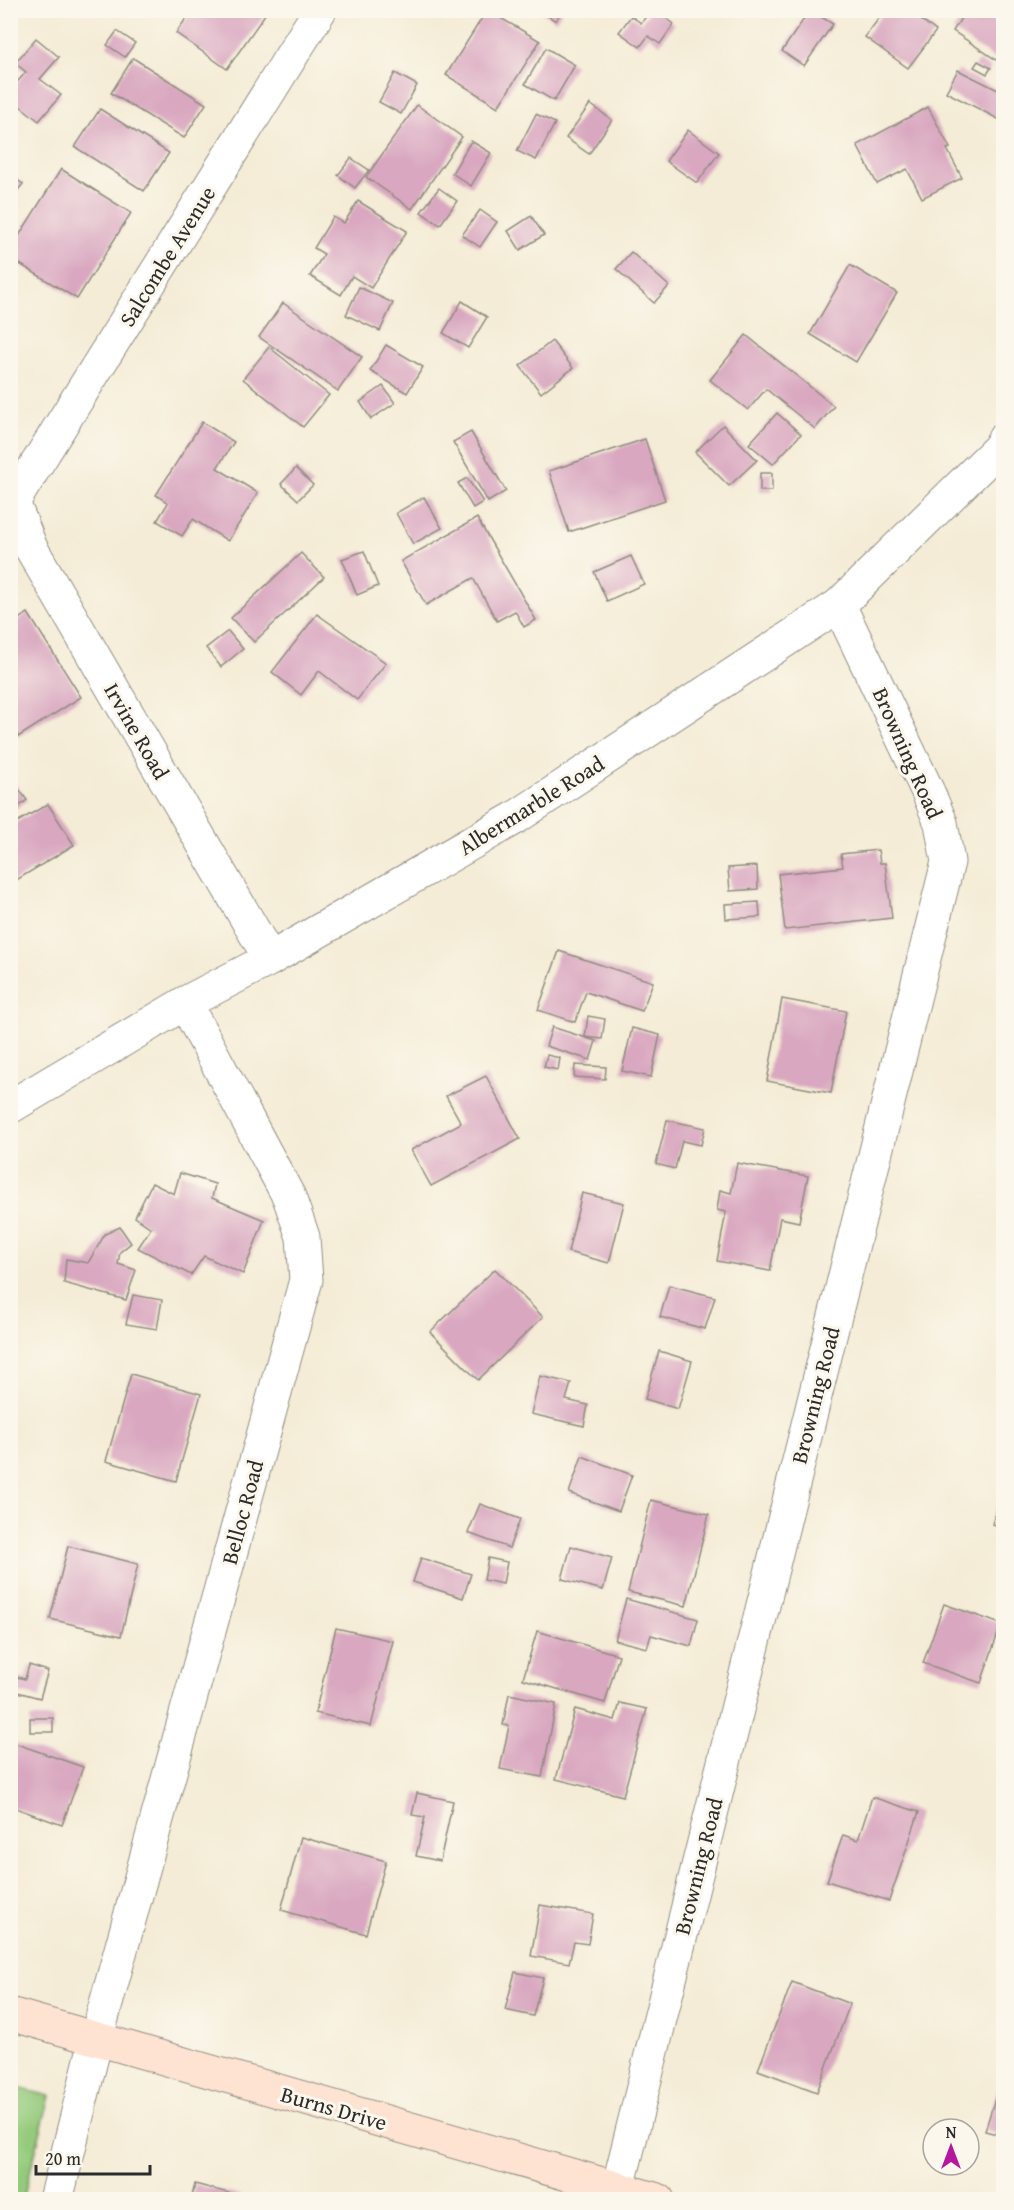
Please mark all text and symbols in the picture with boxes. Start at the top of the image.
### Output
street label: Salcombe Avenue [111,179,223,333]
street label: Irvine Road [97,677,178,785]
street label: Browning Road [865,682,951,824]
street label: Albermarble Road [452,747,610,863]
street label: Browning Road [782,1323,848,1467]
street label: Belloc Road [213,1456,271,1568]
street label: Browning Road [665,1794,731,1938]
street label: Burns Drive [277,2078,391,2138]
north arrow [921,2117,981,2177]
text: N [946,2120,957,2144]
scale bar [36,2138,150,2176]
text: 20 m [45,2145,81,2172]

